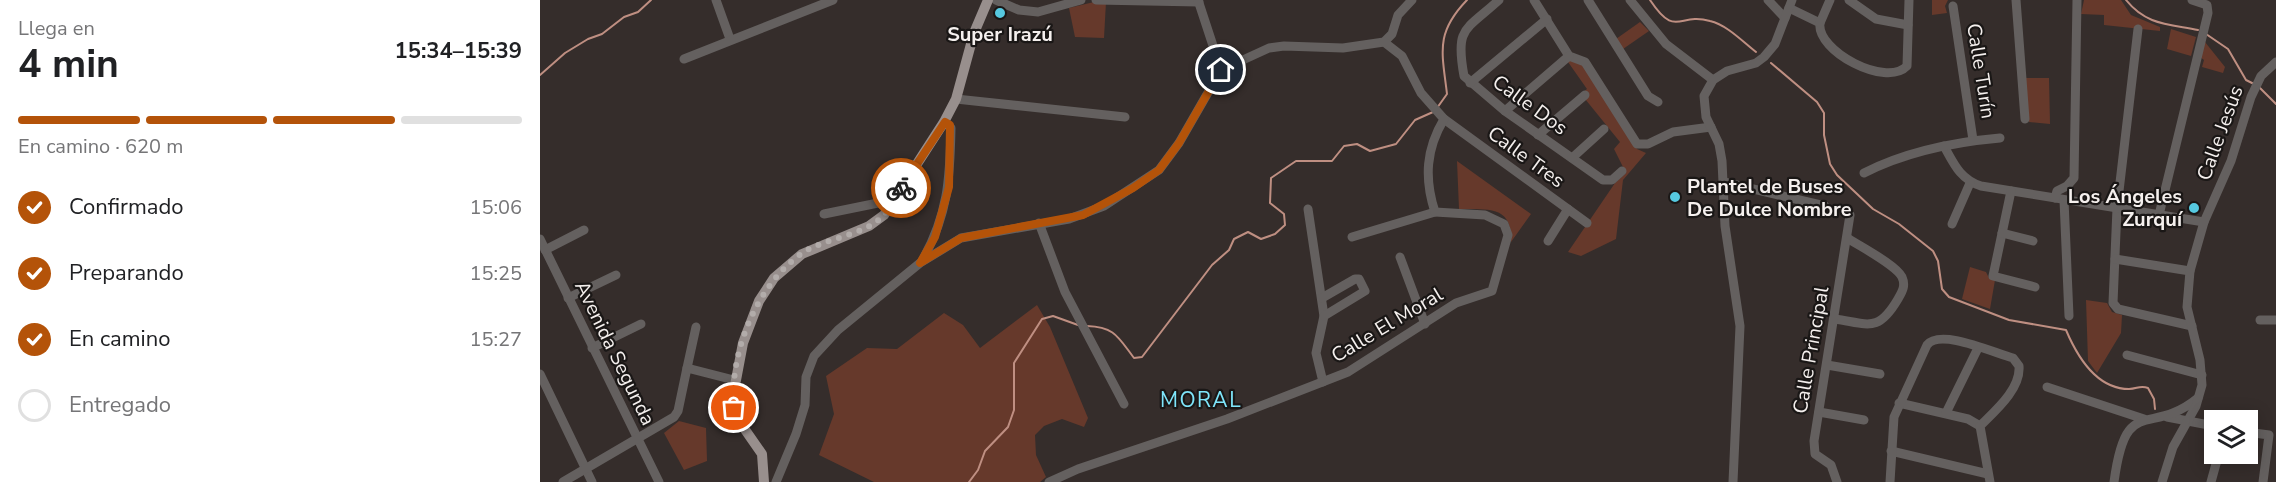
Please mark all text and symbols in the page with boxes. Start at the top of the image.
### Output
marker: Super Irazú [993,6,1007,20]
text: Llega en [18,15,95,42]
place label: Super Irazú [947,21,1053,48]
street label: Calle Turín [1960,21,2002,121]
text: 15:34–15:39 [394,36,522,66]
text: 4 min [18,38,119,91]
pin [1195,44,1246,95]
icon: home [1204,53,1237,86]
street label: Calle Dos [1487,69,1573,141]
street label: Calle Jesús [2190,82,2250,184]
street label: Calle Tres [1482,120,1570,194]
text: En camino · 620 m [18,133,183,160]
courier [871,158,931,218]
icon: bike [885,172,918,205]
place label: Plantel de Buses De Dulce Nombre [1687,173,1852,223]
place label: Los Ángeles Zurquí [2068,183,2184,233]
marker: Plantel de Buses De Dulce Nombre [1668,190,1682,204]
icon: check [18,191,51,224]
text: Confirmado [69,192,184,222]
text: 15:06 [469,194,522,221]
marker: Los Ángeles Zurquí [2187,201,2201,215]
icon: check [18,257,51,290]
text: Preparando [69,258,184,288]
text: 15:25 [469,260,522,287]
street label: Avenida Segunda [568,276,662,430]
street label: Calle El Moral [1326,281,1448,369]
street label: Calle Principal [1787,284,1836,416]
icon: check [18,323,51,356]
text: En camino [69,324,170,354]
text: 15:27 [469,326,522,353]
pin [708,382,759,433]
district label: MORAL [1160,386,1242,414]
text: Entregado [69,390,171,420]
icon: bag [717,391,750,424]
map controls [2204,410,2258,464]
button: layers [2204,410,2258,464]

